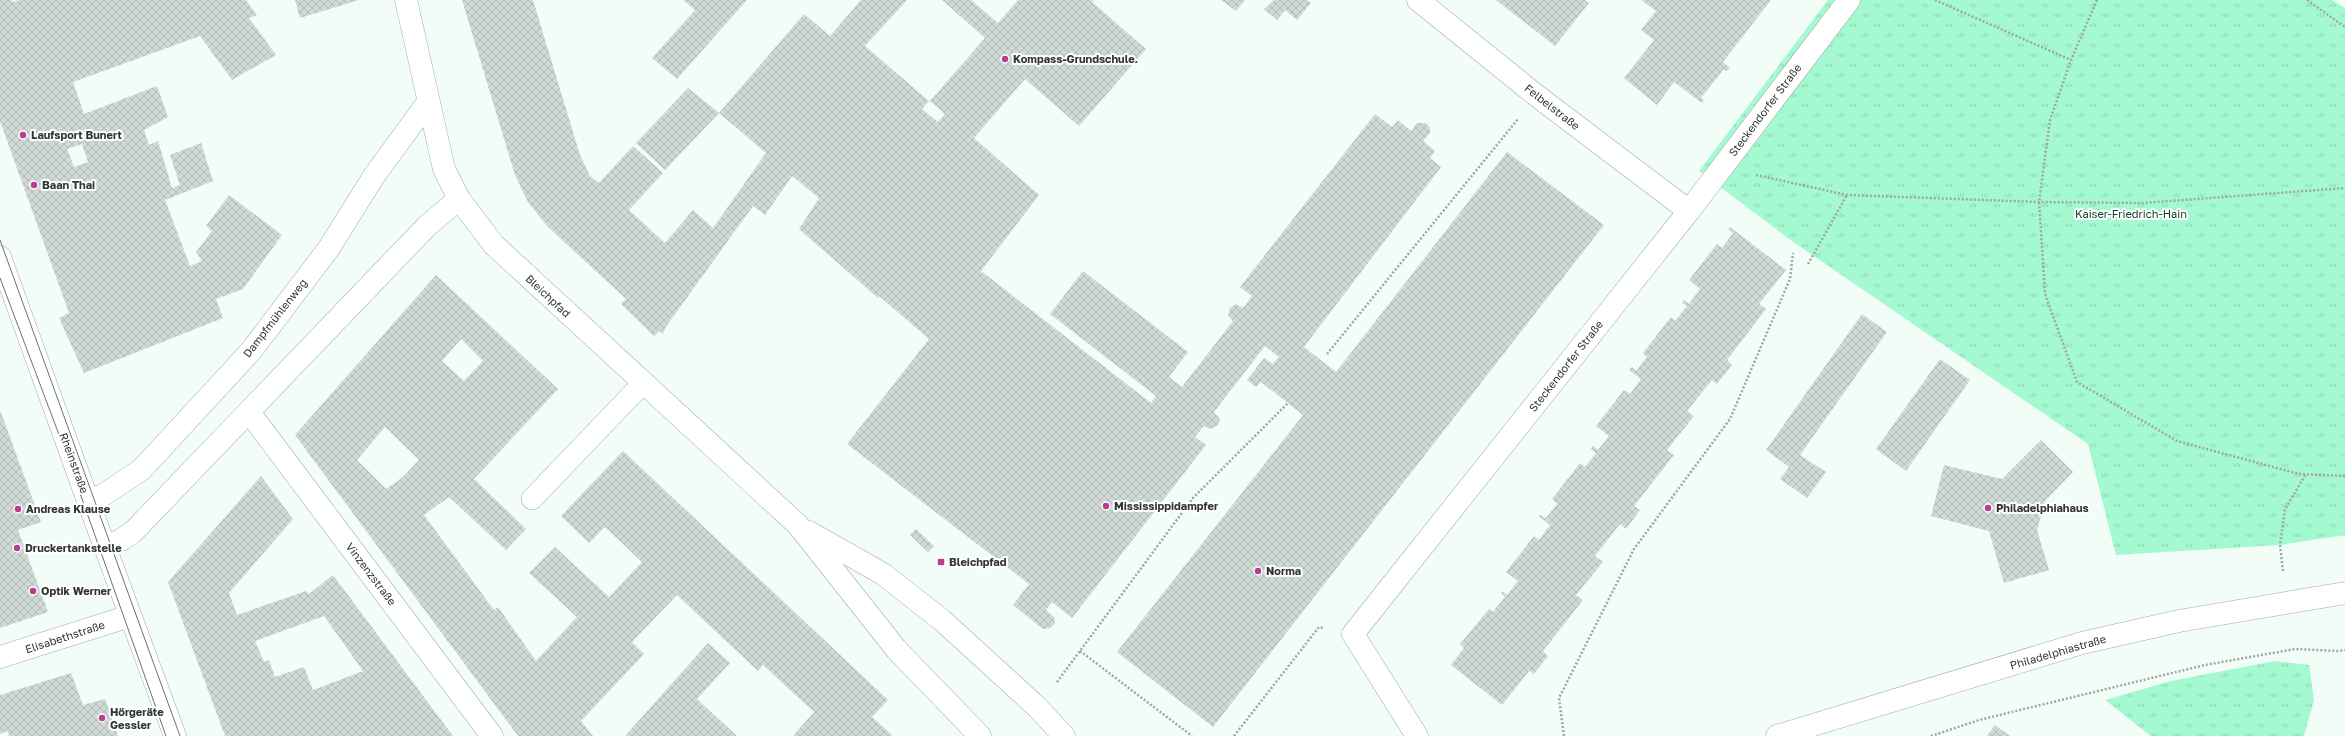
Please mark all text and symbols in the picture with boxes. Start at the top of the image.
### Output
place label: Kompass-Grundschule. [1013,52,1138,65]
marker: Kompass-Grundschule. [1000,54,1010,64]
street label: Steckendorfer Straße [1726,61,1804,158]
street label: Felbelstraße [1522,81,1582,132]
place label: Laufsport Bunert [31,128,122,141]
marker: Laufsport Bunert [18,130,28,140]
place label: Baan Thai [42,178,95,191]
marker: Baan Thai [29,180,39,190]
park label: Kaiser-Friedrich-Hain [2075,207,2187,220]
street label: Bleichpfad [523,272,573,320]
street label: Dampfmühlenweg [240,276,309,359]
street label: Steckendorfer Straße [1526,317,1605,414]
street label: Rheinstraße [57,431,91,495]
place label: Mississippidampfer [1114,499,1219,512]
marker: Mississippidampfer [1101,501,1111,511]
place label: Philadelphiahaus [1996,501,2089,514]
place label: Andreas Klause [26,502,111,515]
marker: Philadelphiahaus [1983,503,1993,513]
marker: Andreas Klause [13,504,23,514]
street label: Vinzenzstraße [344,540,399,607]
place label: Druckertankstelle [25,541,122,554]
marker: Druckertankstelle [12,543,22,553]
place label: Bleichpfad [949,555,1007,568]
marker: Bleichpfad [936,557,946,567]
place label: Norma [1266,564,1301,577]
marker: Norma [1253,566,1263,576]
place label: Optik Werner [41,584,112,597]
marker: Optik Werner [28,586,38,596]
street label: Elisabethstraße [23,618,106,656]
street label: Philadelphiastraße [2008,632,2107,671]
place label: Hörgeräte Gessler [110,705,164,731]
marker: Hörgeräte Gessler [97,713,107,723]

